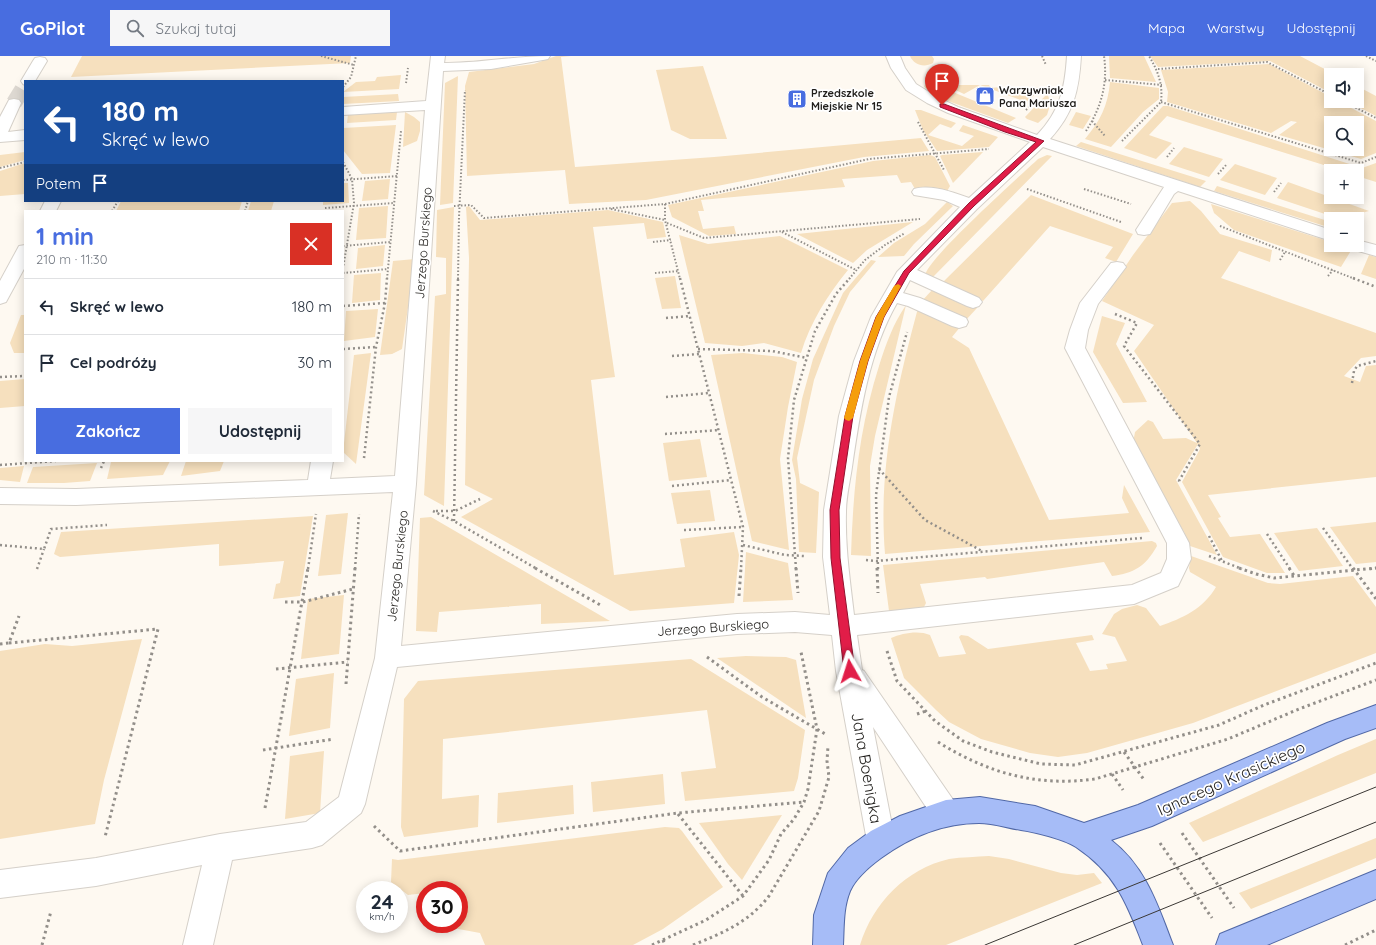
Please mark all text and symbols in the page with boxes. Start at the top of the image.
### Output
search box [110,10,390,46]
text: GoPilot [20,16,86,40]
icon: search [124,17,146,39]
text: Szukaj tutaj [156,19,237,38]
text: Mapa [1148,19,1185,37]
text: Warstwy [1207,19,1265,37]
text: Udostępnij [1287,19,1356,37]
pin [925,64,959,105]
map controls [1324,68,1364,252]
button: sound [1324,68,1364,108]
icon: arrive [931,70,953,92]
place label: Warzywniak Pana Mariusza [999,83,1076,110]
shop icon: Warzywniak Pana Mariusza [974,85,996,107]
place label: Przedszkole Miejskie Nr 15 [811,86,882,113]
building icon: Przedszkole Miejskie Nr 15 [786,88,808,110]
text: 180 m [102,93,179,128]
icon: left [36,96,88,148]
button: search [1324,116,1364,156]
text: Skręć w lewo [102,128,210,151]
button: + [1324,164,1364,204]
icon: arrive [89,172,111,194]
text: Potem [36,174,81,193]
street label: Jerzego Burskiego [411,186,435,299]
button: − [1324,212,1364,252]
text: 1 min [36,221,94,251]
button: close [290,223,332,265]
text: 210 m · 11:30 [36,251,107,267]
icon: left [36,296,58,318]
text: Skręć w lewo [70,297,164,316]
text: 180 m [292,297,332,316]
icon: arrive [36,352,58,374]
text: Cel podróży [70,353,157,372]
text: 30 m [297,353,332,372]
button: Zakończ [36,408,180,454]
button: Udostępnij [188,408,332,454]
street label: Jerzego Burskiego [383,509,411,623]
street label: Jerzego Burskiego [657,615,770,639]
position arrow [829,650,871,692]
street label: Jana Boenigka [847,711,887,825]
street label: Ignacego Krasickiego [1154,736,1308,820]
speed limit sign: 30 [416,881,468,933]
text: 24 [370,889,394,914]
text: km/h [369,910,395,923]

